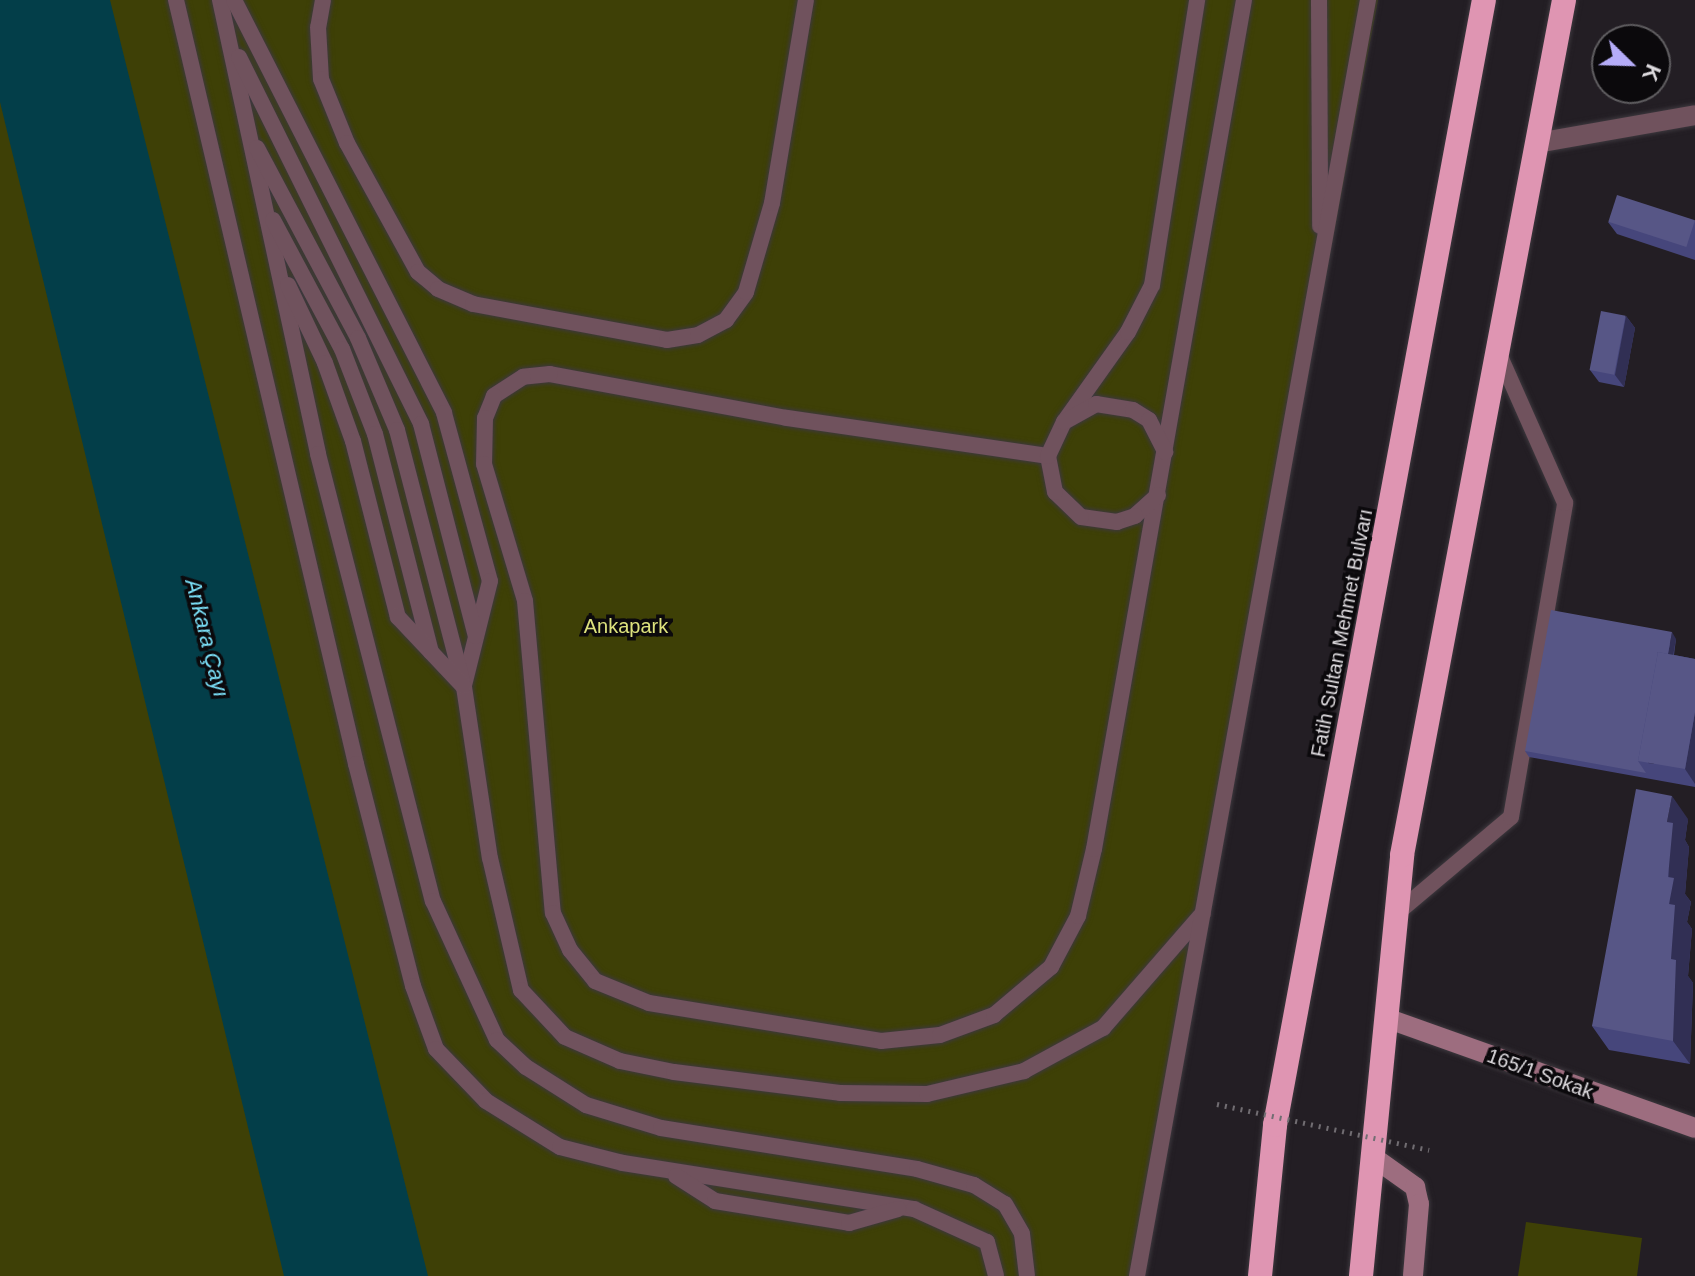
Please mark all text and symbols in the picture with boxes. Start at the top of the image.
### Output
north arrow [1591,24,1671,104]
text: K [1637,61,1666,85]
street label: Fatih Sultan Mehmet Bulvarı [1306,507,1378,759]
water label: Ankara Çayı [180,576,234,700]
park label: Ankapark [584,614,668,638]
street label: 165/1 Sokak [1484,1044,1596,1104]

